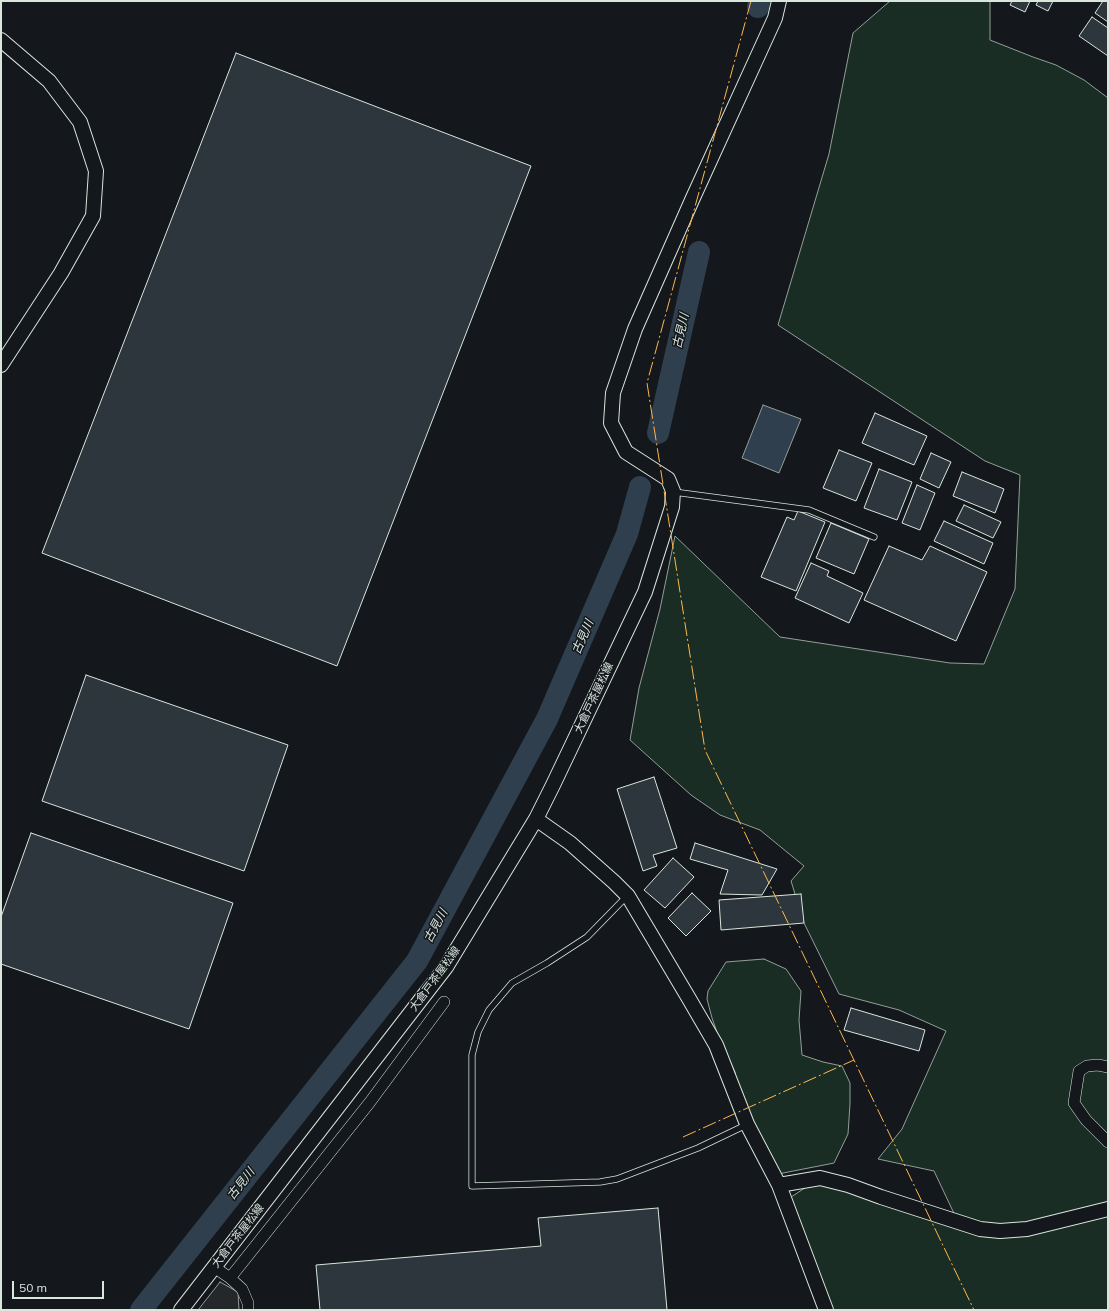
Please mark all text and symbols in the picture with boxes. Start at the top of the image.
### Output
water label: 古見川 [670,312,692,350]
water label: 古見川 [569,618,597,656]
street label: 大倉戸茶屋松線 [572,660,616,736]
water label: 古見川 [421,907,451,945]
street label: 大倉戸茶屋松線 [407,944,463,1014]
water label: 古見川 [224,1165,258,1203]
street label: 大倉戸茶屋松線 [209,1202,267,1270]
scale bar [14,1273,106,1299]
text: 50 m [19,1280,47,1295]

